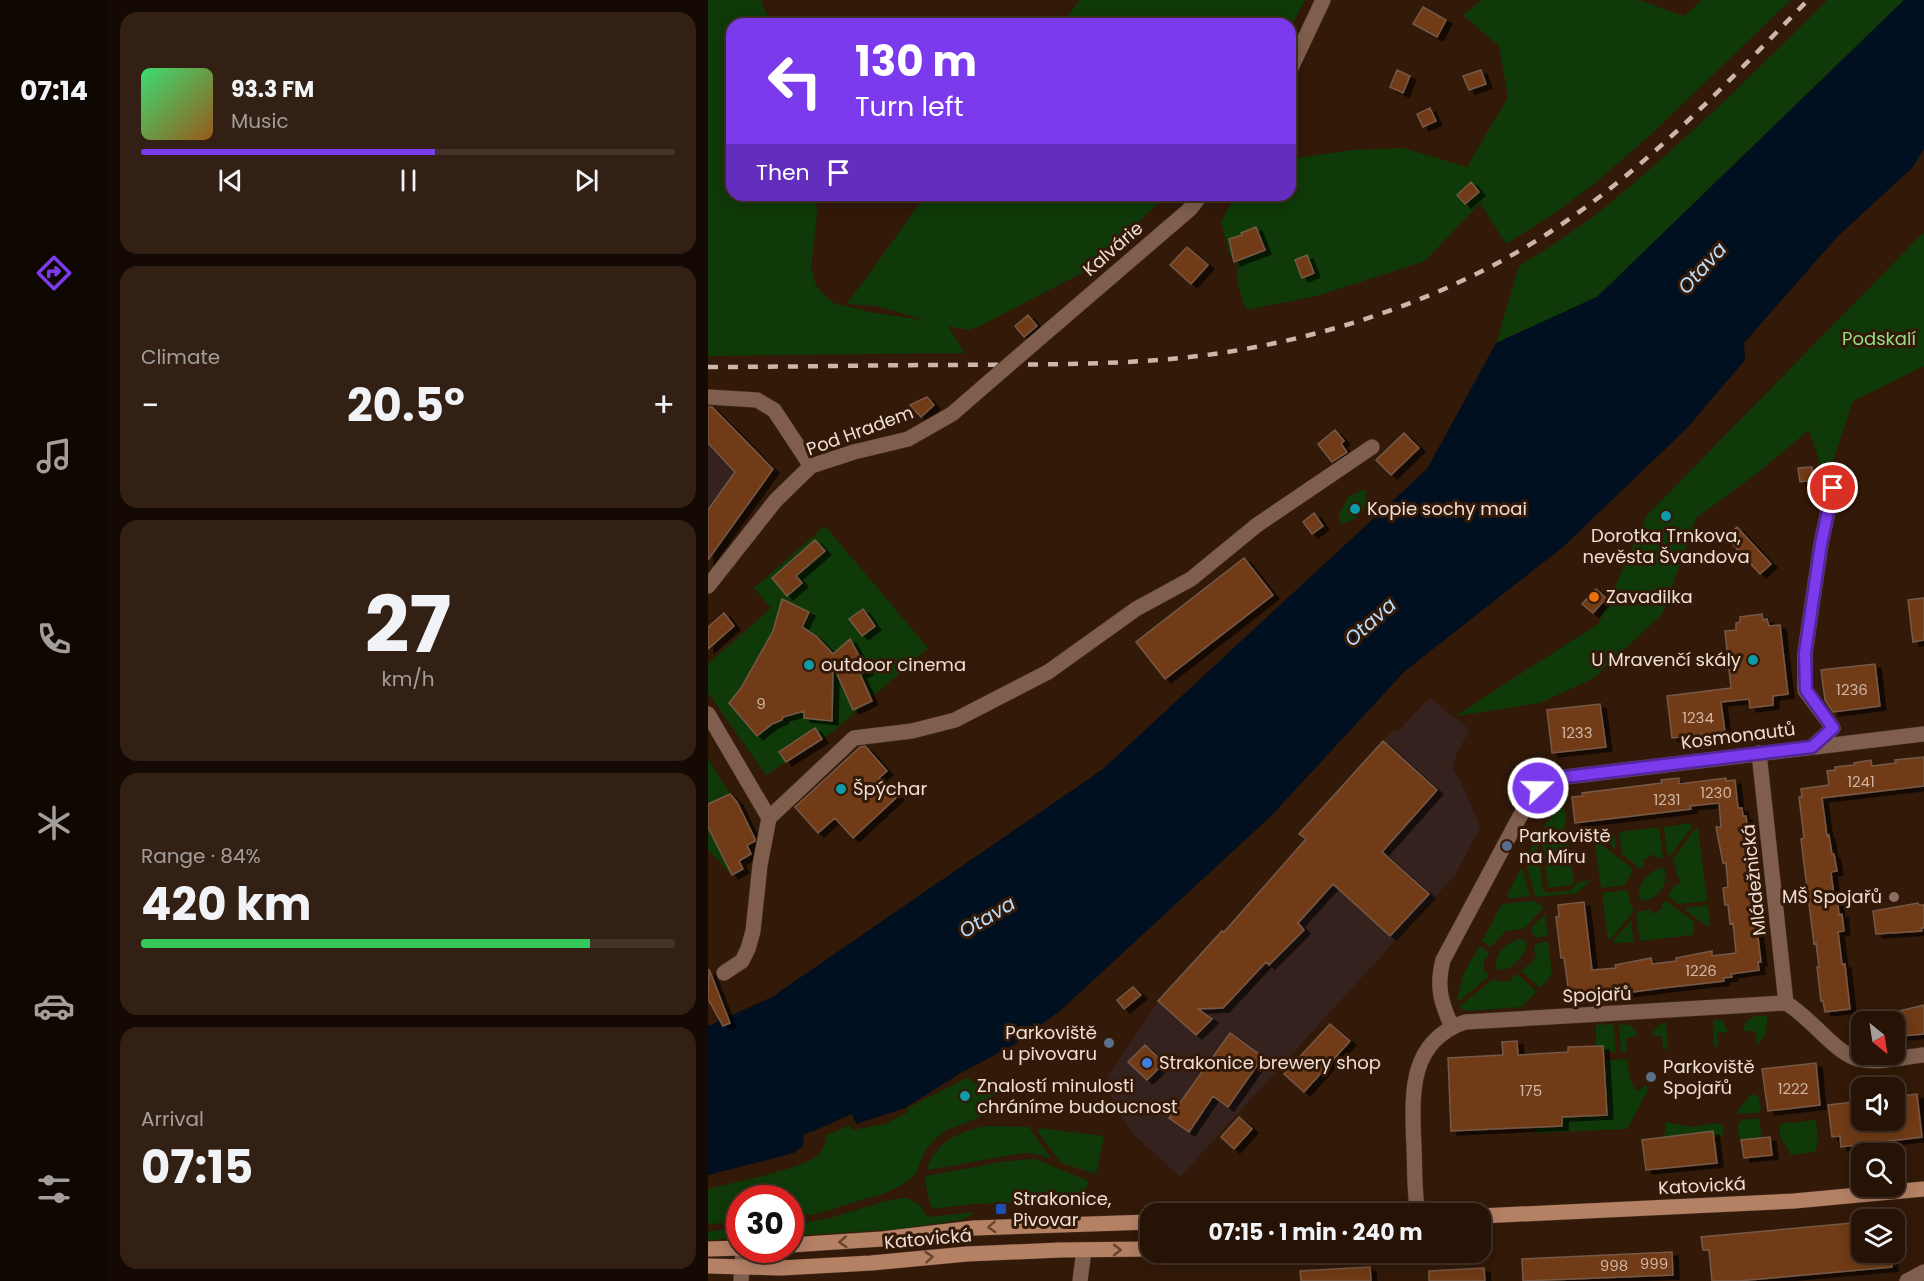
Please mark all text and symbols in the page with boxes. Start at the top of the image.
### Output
text: 130 m [855,32,977,91]
icon: left [756,42,834,120]
text: 07:14 [20,72,88,109]
text: 93.3 FM [231,74,314,105]
text: Turn left [855,88,964,125]
text: Music [231,107,289,135]
icon: arrive [822,156,855,189]
text: Then [756,157,810,188]
icon: previous [214,164,247,197]
icon: pause [392,164,425,197]
icon: next [570,164,603,197]
street label: Kalvárie [1077,216,1148,282]
water label: Otava [1671,236,1733,300]
icon: directions [33,252,75,294]
park label: Podskalí [1842,326,1916,351]
text: Climate [141,343,220,371]
text: 20.5° [347,374,465,437]
text: − [141,382,159,429]
text: + [652,382,675,429]
street label: Pod Hradem [803,400,917,461]
icon: music [33,435,75,477]
pin [1807,462,1858,513]
icon: arrive [1816,471,1849,504]
place label: Kopie sochy moai [1367,496,1527,521]
marker: Kopie sochy moai [1348,502,1362,516]
marker: Dorotka Trnkova, nevěsta Švandova [1659,509,1673,523]
place label: Dorotka Trnkova, nevěsta Švandova [1582,523,1750,569]
text: 27 [365,570,451,679]
place label: Zavadilka [1606,584,1693,609]
marker: Zavadilka [1587,590,1601,604]
water label: Otava [1338,591,1402,653]
icon: phone [33,618,75,660]
place label: U Mravenčí skály [1591,647,1741,672]
place label: outdoor cinema [821,652,966,677]
marker: U Mravenčí skály [1746,653,1760,667]
marker: outdoor cinema [802,658,816,672]
text: km/h [381,665,435,693]
house number: 1236 [1836,679,1868,700]
house number: 9 [756,693,766,714]
house number: 1234 [1682,707,1714,728]
street label: Kosmonautů [1679,716,1797,755]
house number: 1233 [1561,722,1593,743]
position arrow [1506,756,1570,820]
house number: 1241 [1847,771,1875,792]
place label: Špýchar [853,776,927,801]
marker: Špýchar [834,782,848,796]
house number: 1230 [1700,782,1732,803]
house number: 1231 [1653,789,1681,810]
icon: climate [33,802,75,844]
place label: Parkoviště na Míru [1519,823,1611,869]
street label: Mládežnická [1735,823,1772,937]
marker: Parkoviště na Míru [1500,839,1514,853]
text: Range · 84% [141,842,261,870]
text: 420 km [141,873,312,936]
place label: MŠ Spojařů [1782,884,1882,909]
water label: Otava [954,889,1020,945]
marker: MŠ Spojařů [1887,890,1901,904]
house number: 1226 [1685,960,1717,981]
street label: Spojařů [1562,981,1632,1008]
icon: car [33,985,75,1027]
north arrow [1851,1011,1905,1065]
map controls [1851,1011,1905,1263]
place label: Parkoviště u pivovaru [1002,1020,1097,1066]
marker: Parkoviště u pivovaru [1102,1036,1116,1050]
place label: Strakonice brewery shop [1159,1050,1381,1075]
place label: Parkoviště Spojařů [1663,1054,1755,1100]
marker: Strakonice brewery shop [1140,1056,1154,1070]
marker: Parkoviště Spojařů [1644,1070,1658,1084]
place label: Znalostí minulosti chráníme budoucnost [977,1073,1178,1119]
button: sound [1851,1077,1905,1131]
house number: 1222 [1778,1078,1808,1099]
house number: 175 [1520,1080,1542,1101]
marker: Znalostí minulosti chráníme budoucnost [958,1089,972,1103]
text: Arrival [141,1105,204,1133]
text: 07:15 [141,1136,253,1199]
button: search [1851,1143,1905,1197]
icon: filters [33,1168,75,1210]
street label: Katovická [1657,1171,1747,1200]
speed limit sign: 30 [726,1185,804,1263]
place label: Strakonice, Pivovar [1013,1186,1112,1232]
marker: Strakonice, Pivovar [994,1202,1008,1216]
button: layers [1851,1209,1905,1263]
text: 07:15 · 1 min · 240 m [1208,1217,1423,1248]
one-way arrow [987,1220,996,1233]
street label: Katovická [883,1222,973,1255]
one-way arrow [838,1235,847,1248]
one-way arrow [1113,1244,1122,1256]
one-way arrow [924,1251,933,1264]
house number: 999 [1640,1253,1668,1274]
house number: 998 [1600,1255,1628,1276]

